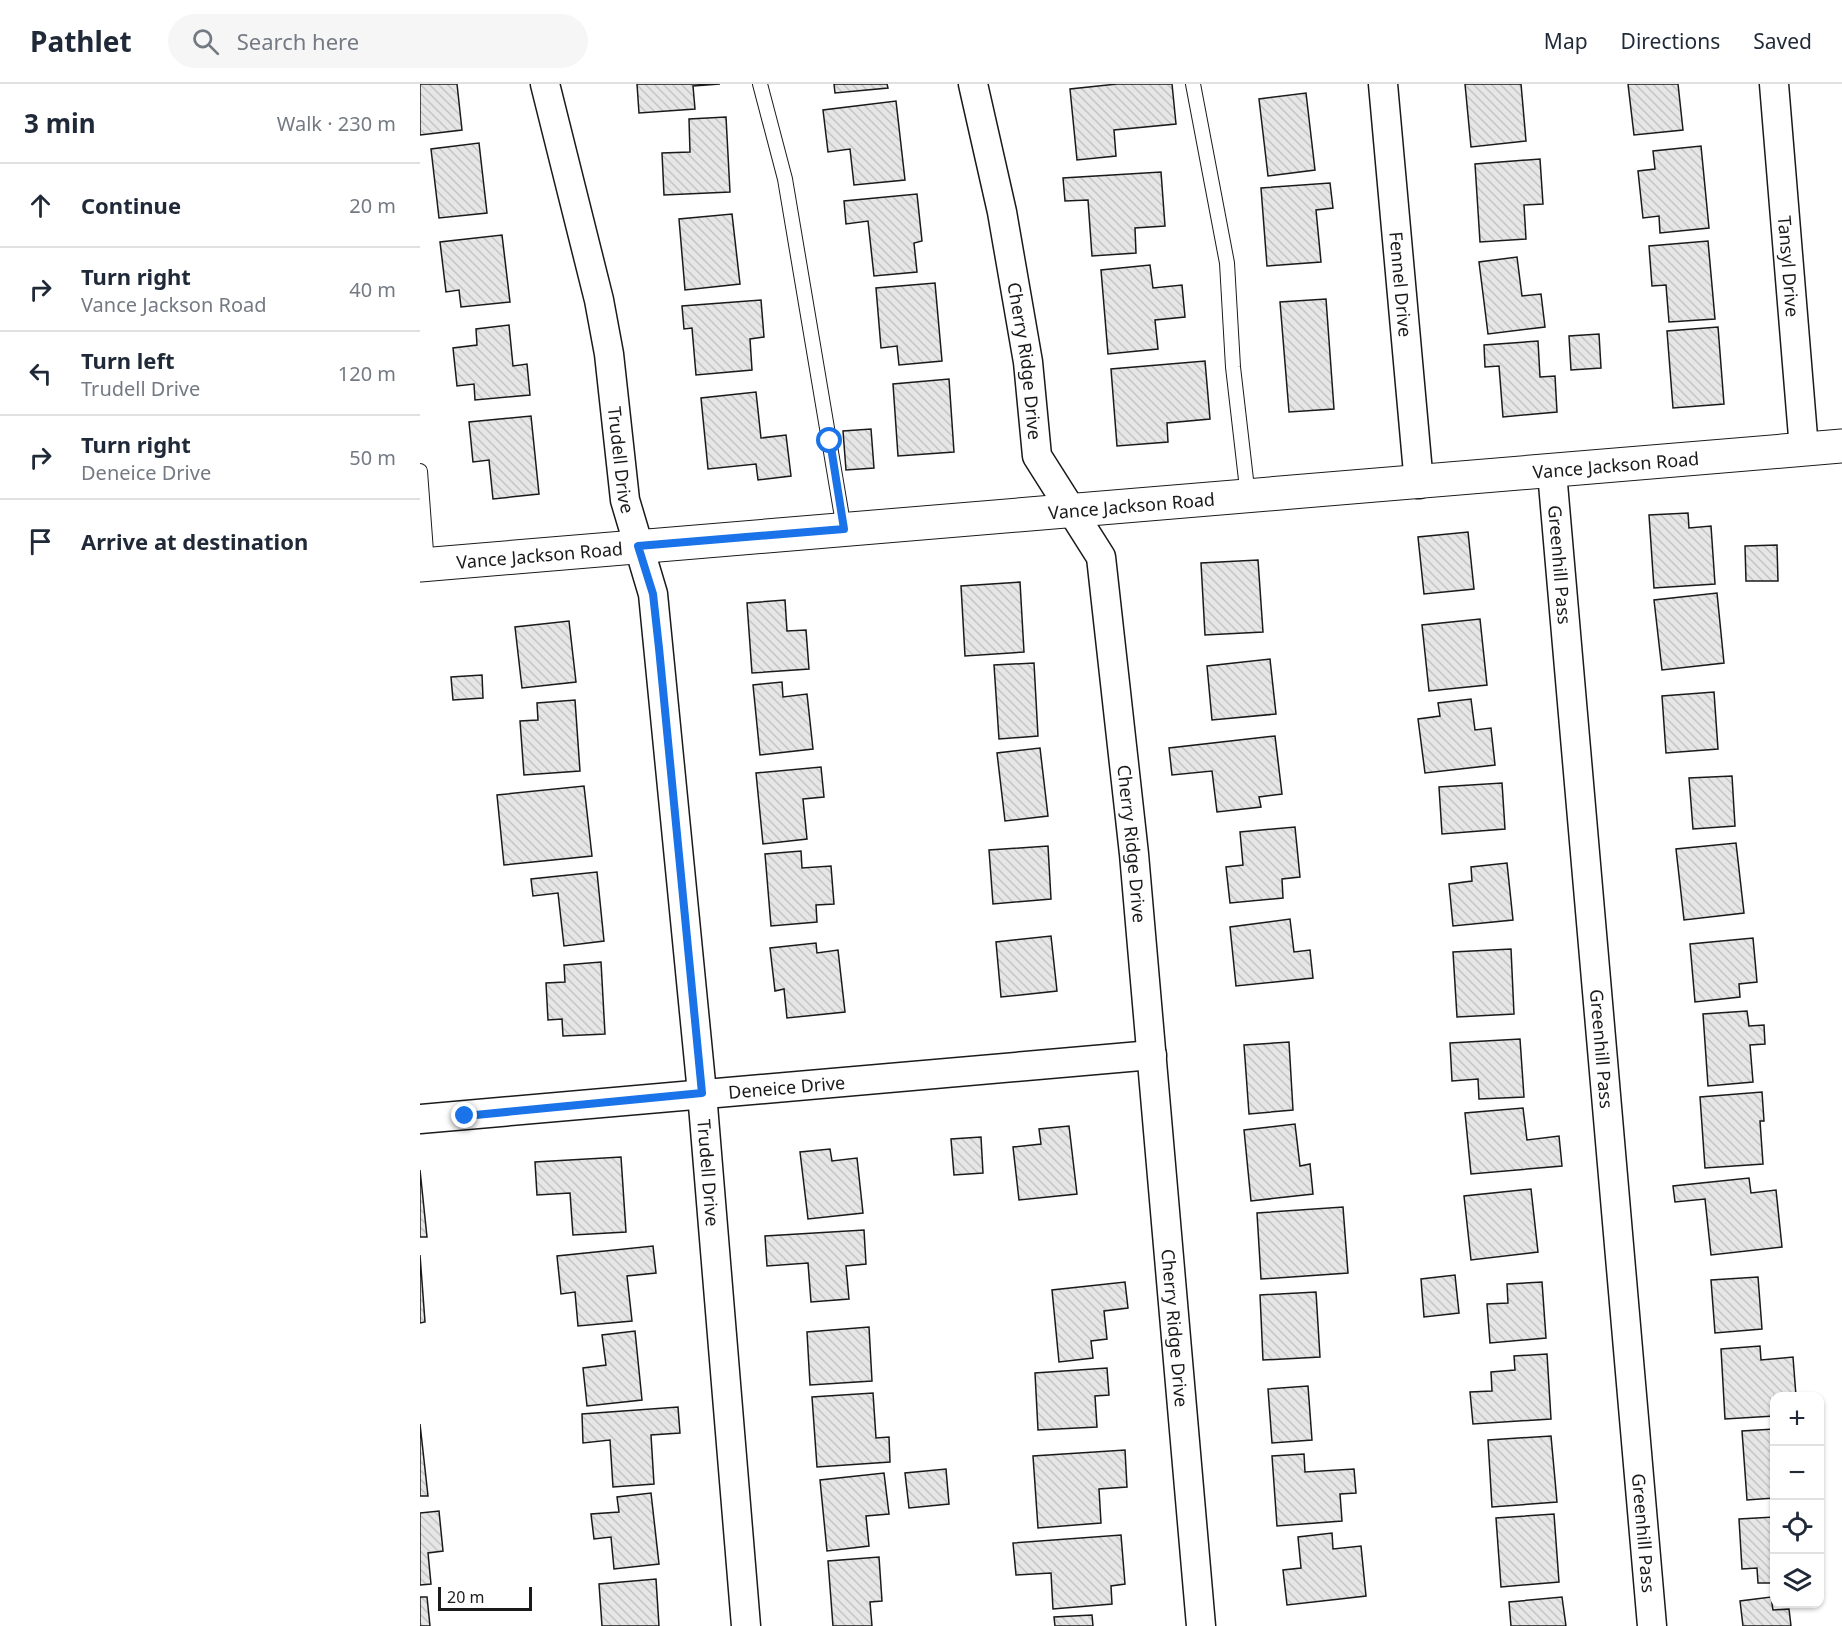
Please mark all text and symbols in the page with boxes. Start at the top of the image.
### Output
search box [168,14,588,68]
text: Pathlet [30,22,132,60]
icon: search [189,25,222,58]
text: Search here [237,26,359,56]
text: Map [1544,27,1588,55]
text: Directions [1621,27,1720,55]
text: Saved [1753,27,1812,55]
text: 3 min [24,105,96,141]
text: Walk · 230 m [277,110,396,137]
icon: ahead [24,189,57,222]
text: Continue [81,190,181,220]
text: 20 m [349,192,396,219]
street label: Tansyl Drive [1773,215,1805,318]
street label: Fennel Drive [1384,230,1418,338]
text: Turn right [81,261,191,291]
icon: right [24,273,57,306]
text: 40 m [349,276,396,303]
street label: Cherry Ridge Drive [1002,280,1047,441]
text: Vance Jackson Road [81,291,267,318]
text: Turn left [81,345,175,375]
icon: left [24,357,57,390]
text: 120 m [338,360,396,387]
text: Trudell Drive [81,375,200,402]
street label: Trudell Drive [603,405,640,516]
route start [816,427,842,453]
text: Turn right [81,429,191,459]
icon: right [24,441,57,474]
text: 50 m [349,444,396,471]
street label: Vance Jackson Road [1532,446,1700,484]
text: Deneice Drive [81,459,211,486]
street label: Vance Jackson Road [1047,487,1216,524]
street label: Greenhill Pass [1543,504,1577,625]
icon: arrive [24,525,57,558]
text: Arrive at destination [81,526,308,556]
street label: Vance Jackson Road [455,536,624,574]
street label: Cherry Ridge Drive [1112,764,1152,924]
street label: Greenhill Pass [1585,988,1619,1109]
street label: Deneice Drive [727,1070,846,1104]
route end [451,1102,477,1128]
street label: Trudell Drive [692,1118,725,1227]
street label: Cherry Ridge Drive [1156,1248,1194,1408]
map controls [1770,1392,1824,1608]
button: + [1770,1392,1824,1446]
button: − [1770,1446,1824,1500]
street label: Greenhill Pass [1627,1472,1661,1594]
button: locate [1770,1500,1824,1554]
button: layers [1770,1554,1824,1608]
scale bar [438,1584,532,1612]
text: 20 m [447,1586,484,1608]

